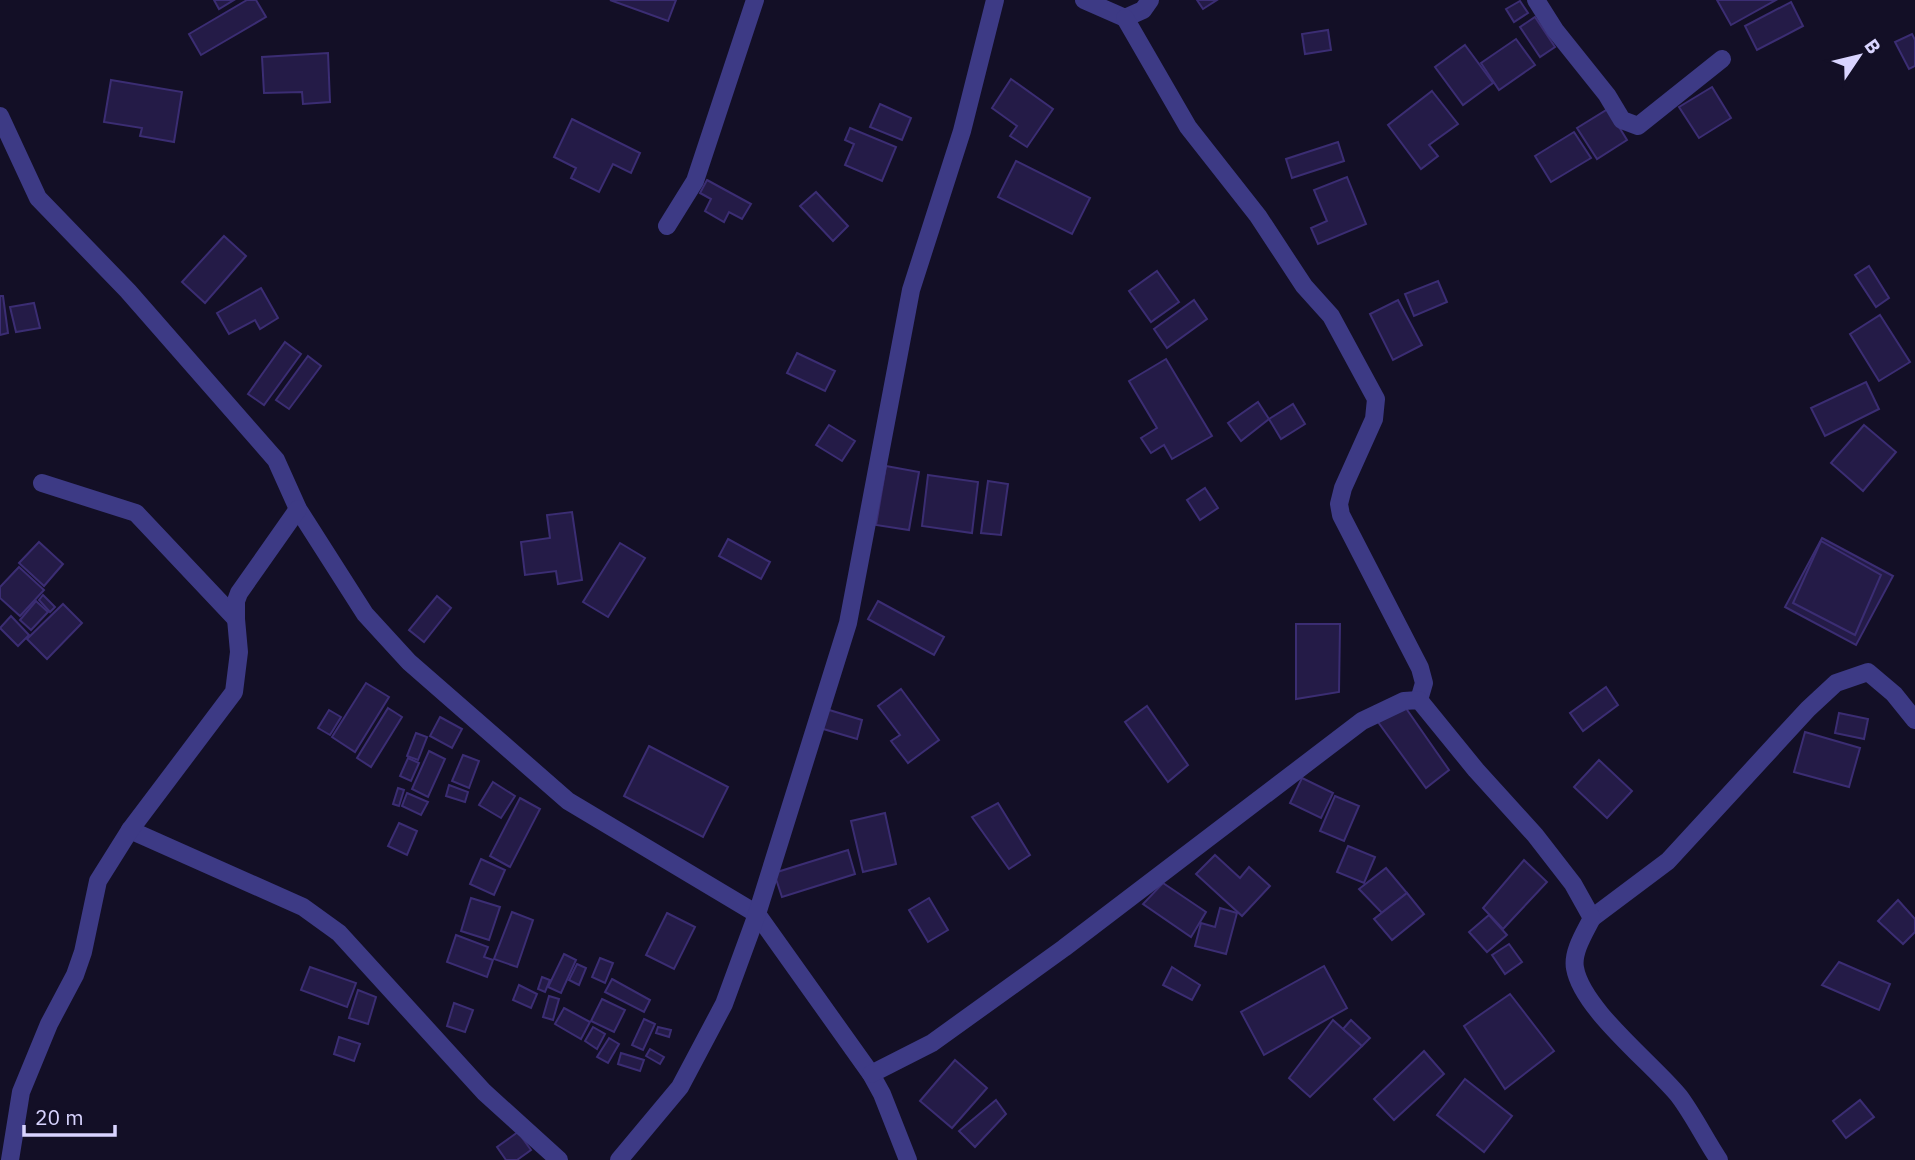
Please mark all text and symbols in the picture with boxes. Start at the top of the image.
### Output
north arrow [1824,21,1894,91]
text: B [1859,34,1886,58]
scale bar [24,1094,116,1138]
text: 20 m [35,1103,84,1131]

